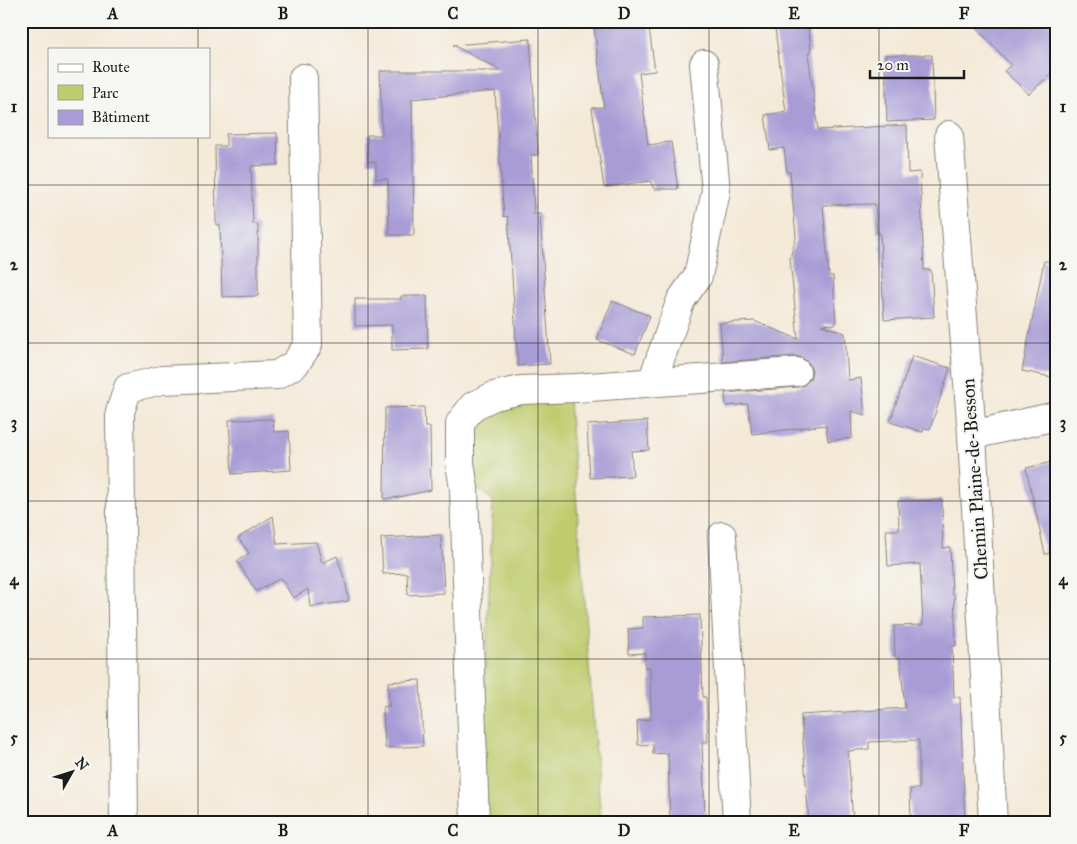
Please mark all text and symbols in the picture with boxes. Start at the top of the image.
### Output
text: A [107,4,119,23]
text: B [278,4,288,23]
text: C [448,4,459,23]
text: D [618,4,631,23]
text: E [788,4,800,23]
text: F [959,4,970,23]
legend [48,48,210,138]
scale bar [870,48,963,80]
text: 20 m [877,56,909,74]
text: Route [92,58,130,76]
text: Parc [92,84,119,102]
text: 1 [11,97,18,116]
text: 1 [1060,97,1067,116]
text: Bâtiment [92,108,151,126]
text: 2 [10,255,19,274]
text: 2 [1059,255,1068,274]
street label: Chemin Plaine-de-Besson [956,378,993,580]
text: 3 [11,413,17,433]
text: 3 [1060,413,1066,433]
text: 4 [10,570,20,590]
text: 4 [1059,570,1069,590]
text: 5 [10,728,18,747]
text: 5 [1059,728,1067,747]
north arrow [48,746,98,796]
text: N [71,754,92,774]
text: A [107,821,119,840]
text: B [278,821,288,840]
text: C [448,821,459,840]
text: D [618,821,631,840]
text: E [788,821,800,840]
text: F [959,821,970,840]

